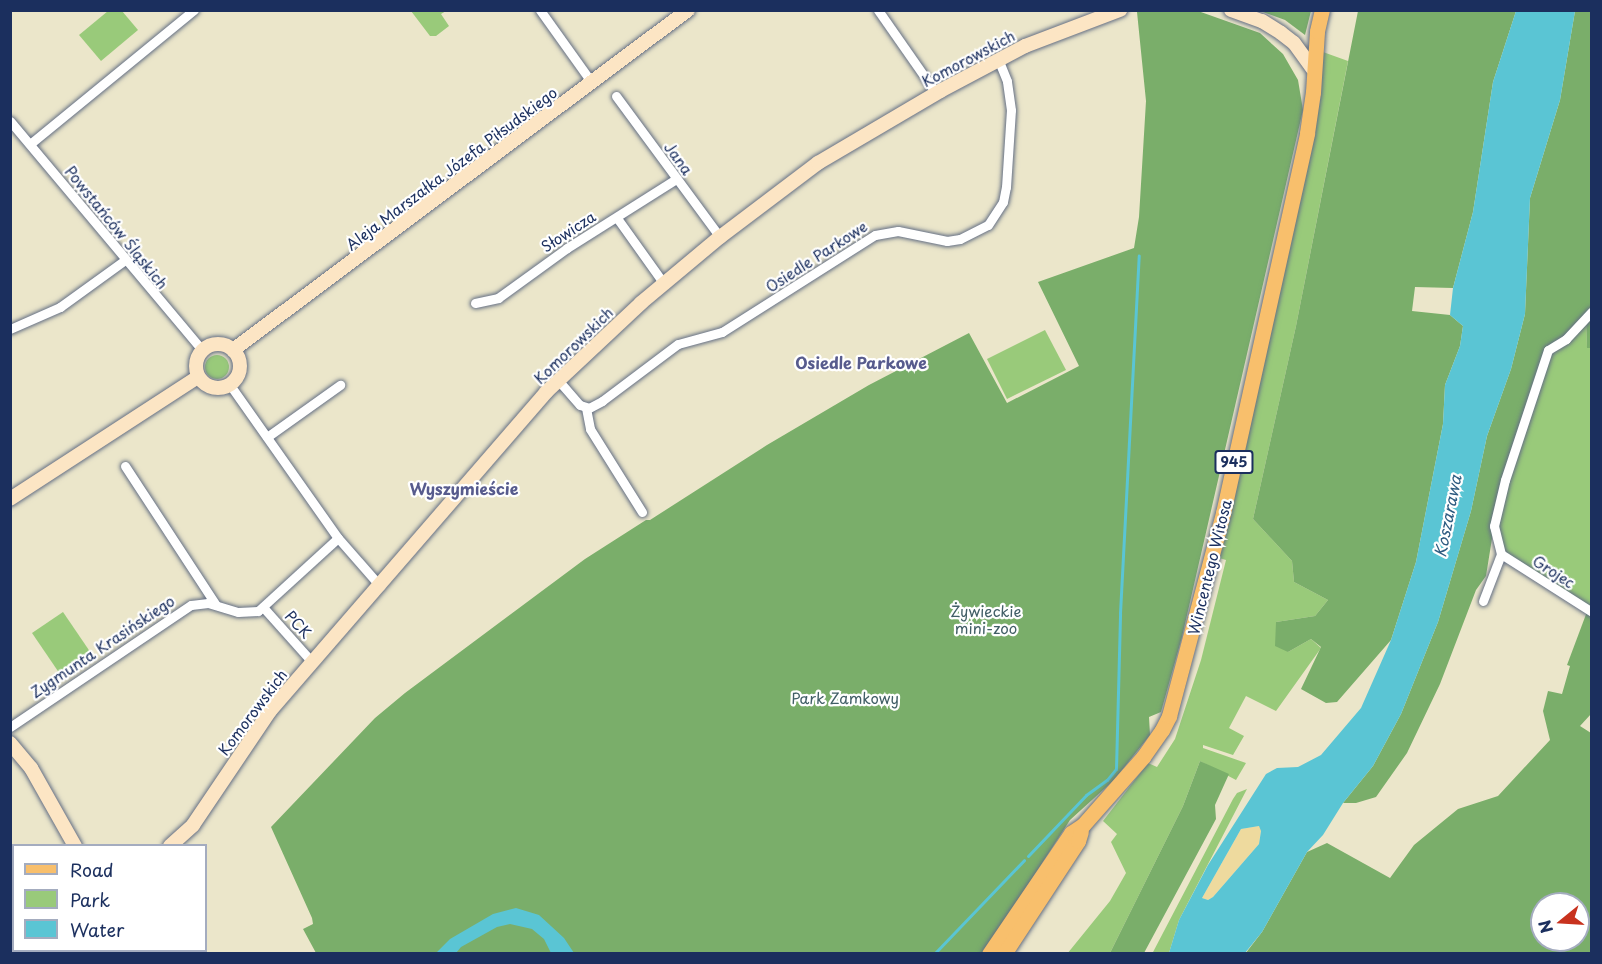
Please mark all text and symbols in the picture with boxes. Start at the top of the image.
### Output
street label: Komorowskich [918,26,1018,90]
street label: Aleja Marszałka Józefa Piłsudskiego [341,82,561,254]
street label: Jana [661,138,697,178]
street label: Powstańców Śląskich [62,162,172,292]
street label: Słowicza [537,207,599,255]
street label: Osiedle Parkowe [761,216,871,296]
street label: Komorowskich [530,303,616,387]
district label: Osiedle Parkowe [794,352,928,372]
road number: 945 [1213,451,1255,473]
water label: Koszarawa [1430,473,1464,559]
district label: Wyszymieście [410,478,518,498]
street label: Wincentego Witosa [1183,497,1235,637]
street label: Grojec [1530,551,1578,591]
street label: Zygmunta Krasińskiego [27,591,177,701]
park label: Żywieckie mini-zoo [951,601,1021,636]
street label: PCK [282,606,316,642]
street label: Komorowskich [214,666,290,758]
park label: Park Zamkowy [791,689,899,707]
legend [12,844,207,952]
text: Road [70,856,114,883]
text: Park [70,886,110,913]
north arrow [1530,892,1590,952]
text: Water [70,916,124,943]
text: N [1531,917,1558,937]

